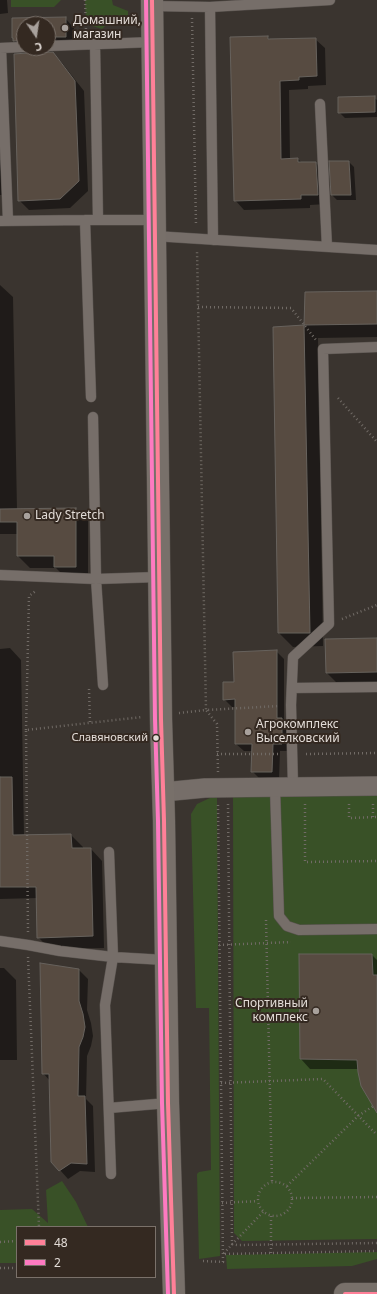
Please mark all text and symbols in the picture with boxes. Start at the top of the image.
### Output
place label: Домашний, магазин [73,14,141,42]
north arrow [16,16,56,56]
marker: Домашний, магазин [60,23,70,33]
text: С [33,39,44,55]
place label: Lady Stretch [35,509,105,523]
marker: Lady Stretch [22,511,32,521]
place label: Агрокомплекс Выселковский [256,718,340,746]
marker: Агрокомплекс Выселковский [243,727,253,737]
place label: Славяновский [71,731,148,745]
marker: Славяновский [151,733,161,743]
place label: Спортивный комплекс [235,997,308,1025]
marker: Спортивный комплекс [311,1006,321,1016]
legend [16,1226,156,1278]
text: 48 [54,1234,68,1251]
text: 2 [54,1254,61,1271]

